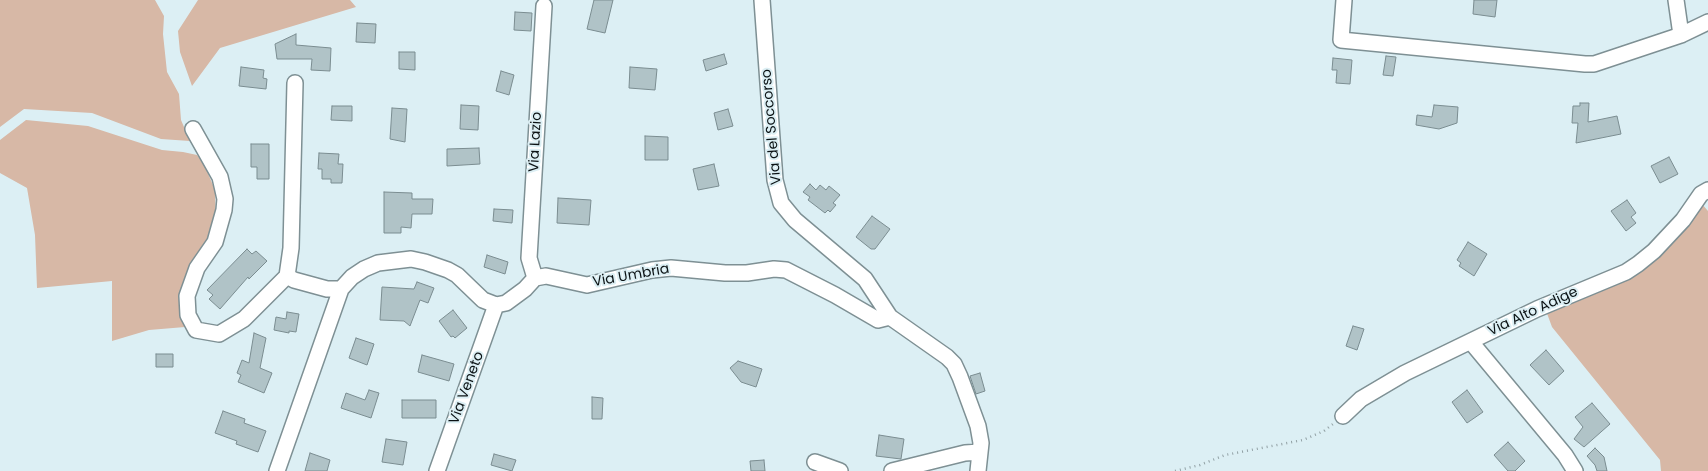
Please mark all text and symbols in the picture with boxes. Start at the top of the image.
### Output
street label: Via del Soccorso [759,68,785,186]
street label: Via Lazio [526,111,546,173]
street label: Via Umbria [591,261,671,291]
street label: Via Alto Adige [1485,284,1581,340]
street label: Via Veneto [446,349,488,427]

